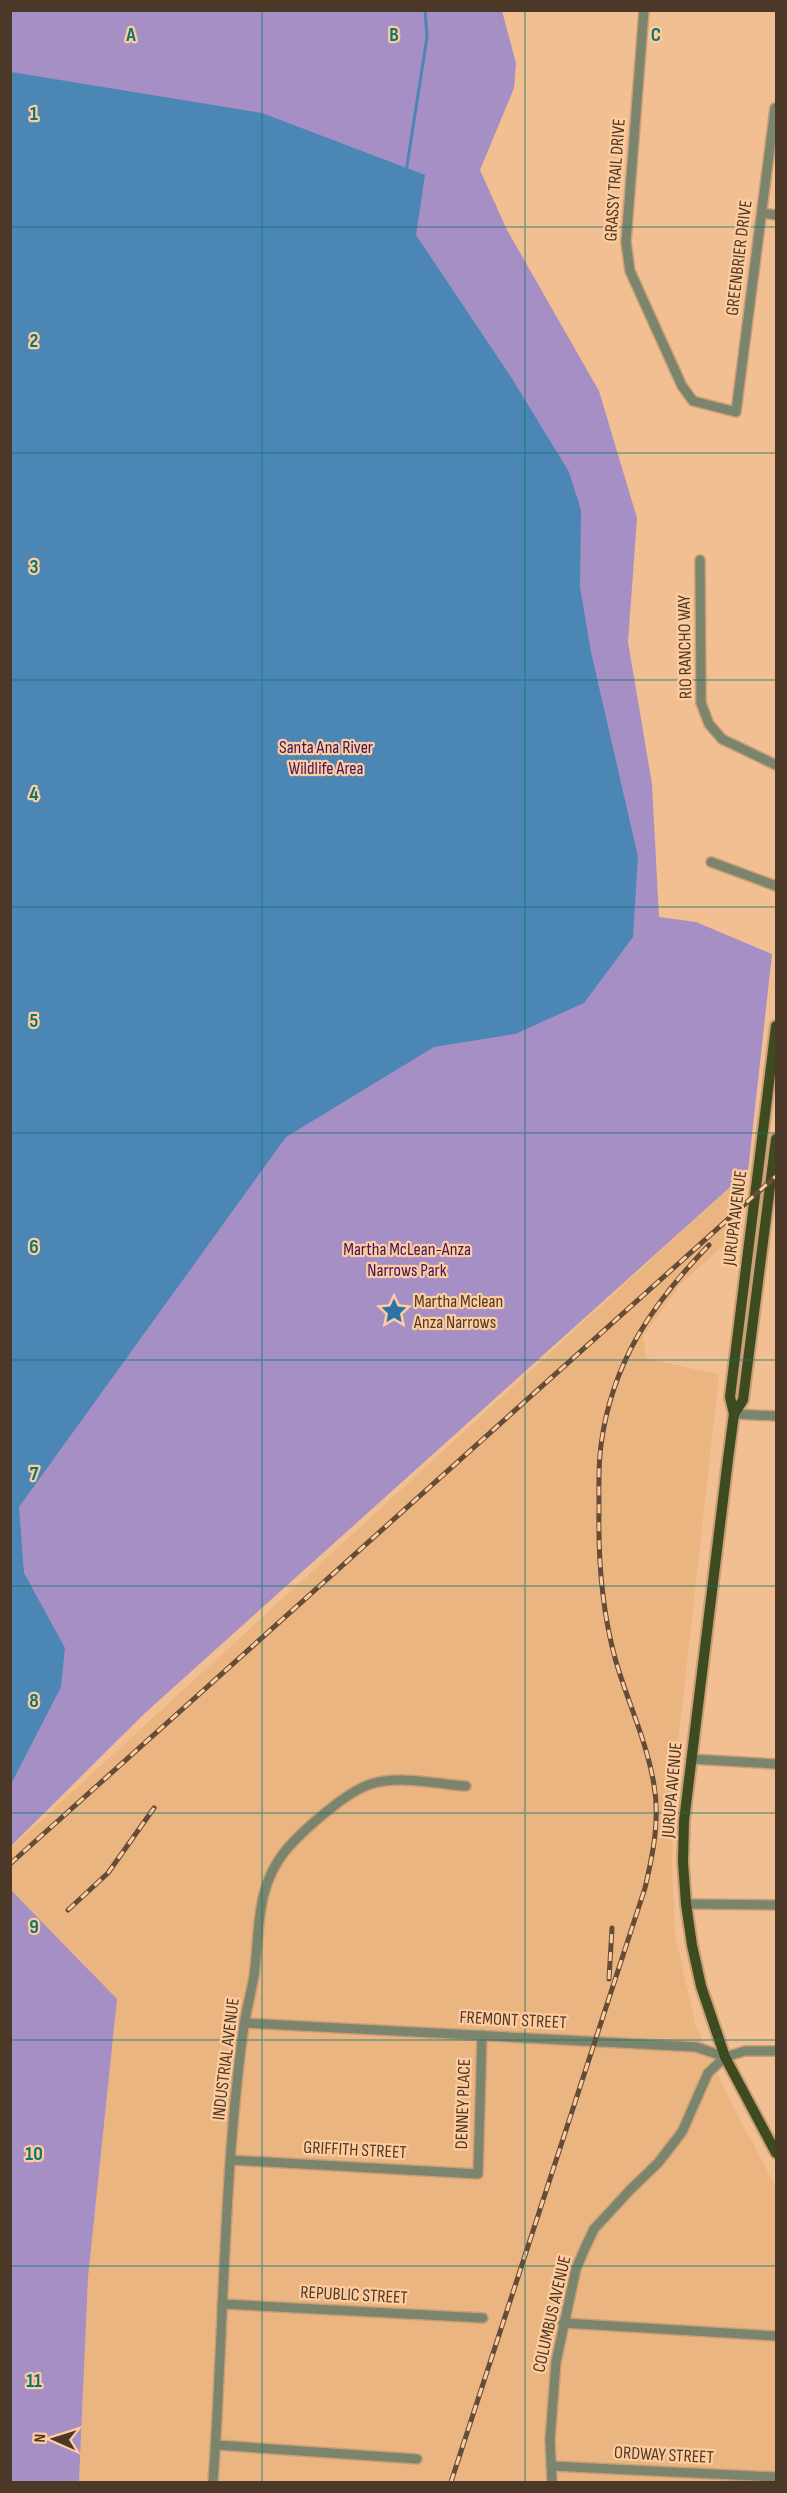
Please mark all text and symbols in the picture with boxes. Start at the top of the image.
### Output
text: A [125,23,136,47]
text: B [389,23,399,47]
text: C [651,23,661,47]
text: 1 [30,102,38,126]
street label: GRASSY TRAIL DRIVE [600,118,630,242]
street label: GREENBRIER DRIVE [721,199,757,317]
text: 2 [30,329,38,353]
text: 3 [30,555,39,579]
street label: RIO RANCHO WAY [674,594,696,699]
park label: Santa Ana River Wildlife Area [279,737,373,779]
text: 4 [29,782,39,806]
text: 5 [30,1009,39,1033]
street label: JURUPA AVENUE [719,1169,751,1268]
text: 6 [29,1235,39,1259]
park label: Martha McLean-Anza Narrows Park [343,1239,471,1281]
place label: Martha Mclean Anza Narrows [413,1291,503,1333]
place icon: Martha Mclean Anza Narrows [379,1296,409,1326]
text: 7 [30,1462,39,1486]
text: 8 [29,1689,39,1713]
street label: JURUPA AVENUE [657,1741,687,1840]
text: 9 [29,1915,39,1939]
street label: INDUSTRIAL AVENUE [208,1997,244,2121]
street label: FREMONT STREET [459,2007,567,2033]
street label: DENNEY PLACE [451,2058,475,2150]
street label: GRIFFITH STREET [303,2137,407,2163]
text: 10 [25,2142,43,2166]
street label: COLUMBUS AVENUE [528,2254,576,2374]
street label: REPUBLIC STREET [300,2282,408,2308]
text: 11 [26,2369,42,2393]
north arrow [24,2409,84,2469]
text: N [31,2434,50,2443]
street label: ORDWAY STREET [614,2442,714,2468]

